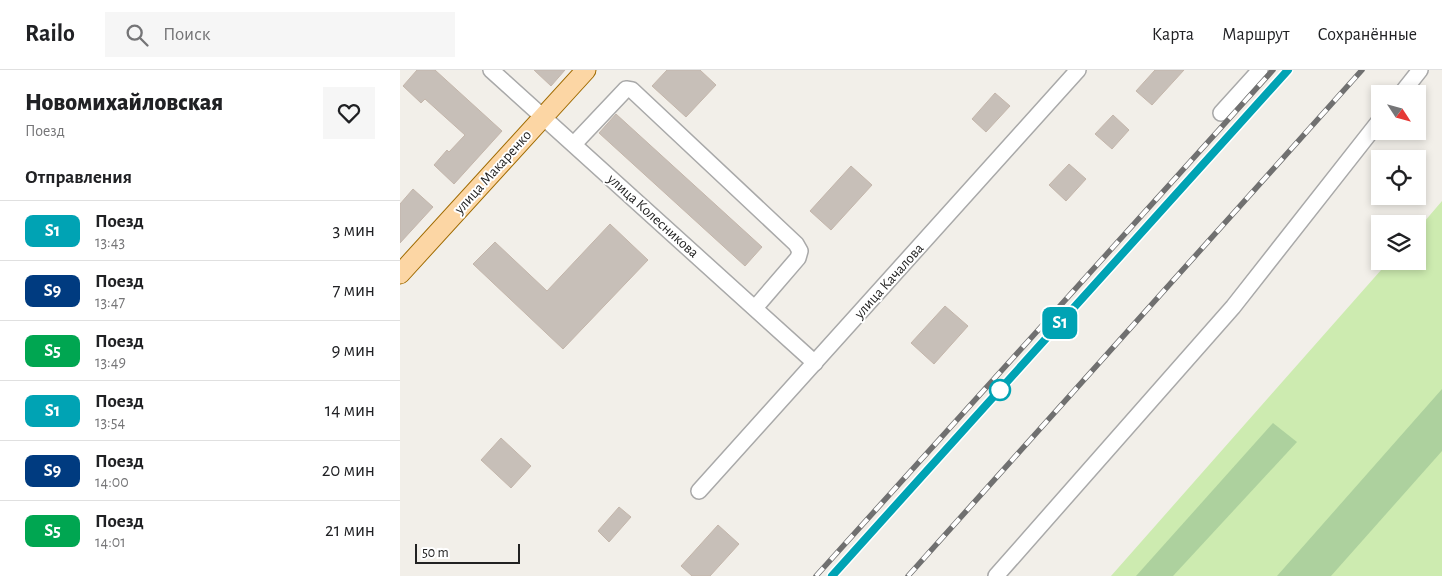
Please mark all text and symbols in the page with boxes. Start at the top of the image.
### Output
search box [105,12,455,57]
icon: search [123,21,151,49]
text: Railo [25,22,75,46]
text: Поиск [163,25,210,44]
text: Карта [1152,26,1194,44]
text: Маршрут [1222,26,1290,44]
text: Сохранённые [1318,26,1417,44]
north arrow [1371,85,1426,140]
map controls [1371,85,1426,270]
button: heart [323,87,375,139]
text: Новомихайловская [25,91,223,115]
text: Поезд [25,123,65,139]
street label: улица Макаренко [451,127,534,217]
button: locate [1371,150,1426,205]
text: Отправления [25,168,132,187]
street label: улица Колесникова [604,171,702,261]
text: Поезд [95,212,144,231]
button: layers [1371,215,1426,270]
text: 3 мин [332,221,375,240]
text: S1 [45,222,60,240]
text: 13:43 [95,234,125,250]
street label: улица Качалова [851,240,927,322]
text: Поезд [95,272,144,291]
text: 7 мин [332,281,375,300]
text: S9 [44,282,61,300]
text: 13:47 [95,294,125,310]
line badge: S1 [1038,307,1082,339]
text: S1 [1052,314,1068,332]
text: Поезд [95,332,144,351]
text: 9 мин [331,341,375,360]
text: S5 [44,342,61,360]
text: 13:49 [95,354,126,370]
unlabelled marker [989,379,1011,401]
text: Поезд [95,392,144,411]
text: 14 мин [325,401,375,420]
text: S1 [45,402,60,420]
text: 13:54 [95,414,125,430]
text: Поезд [95,452,144,471]
text: 20 мин [322,461,375,480]
text: S9 [44,462,61,480]
text: 14:00 [95,474,129,490]
text: Поезд [95,512,144,531]
text: 21 мин [325,521,375,540]
text: S5 [44,522,61,540]
text: 14:01 [95,534,126,550]
scale bar [415,541,520,564]
text: 50 m [422,546,449,560]

